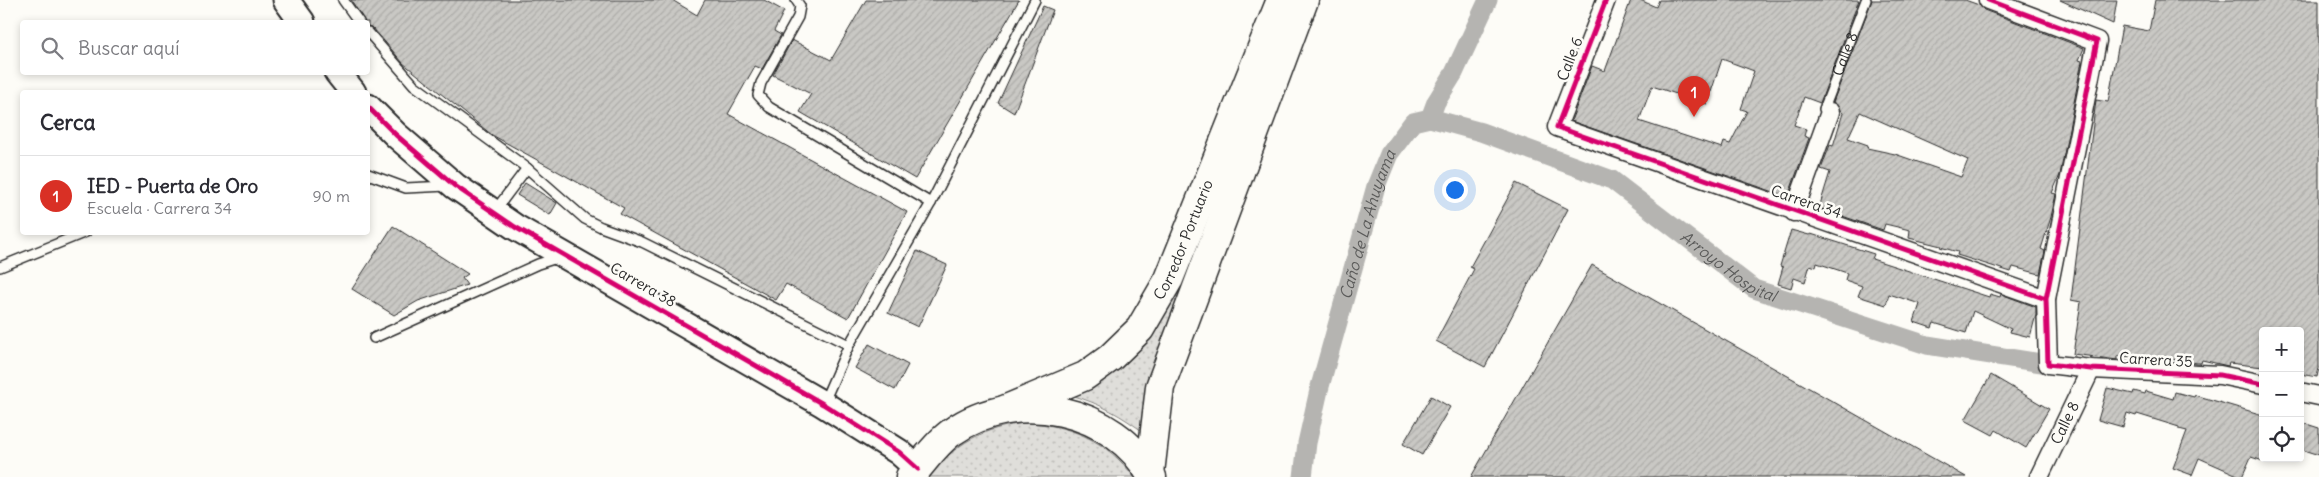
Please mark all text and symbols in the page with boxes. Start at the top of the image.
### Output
search box [20,20,370,75]
street label: Calle 8 [1828,29,1862,78]
icon: search [38,34,66,62]
street label: Calle 6 [1553,34,1587,83]
text: Buscar aquí [78,36,179,60]
pin: 1 [1678,76,1710,117]
text: Cerca [40,109,95,136]
water label: Caño de La Ahuyama [1335,146,1400,301]
text: IED - Puerta de Oro [87,174,258,198]
street label: Corredor Portuario [1149,177,1217,303]
your location [1442,177,1468,203]
street label: Carrera 34 [1768,181,1844,223]
text: 1 [53,186,59,206]
text: 90 m [312,186,350,206]
text: Escuela · Carrera 34 [87,198,232,218]
water label: Arroyo Hospital [1677,226,1781,306]
street label: Carrera 38 [607,258,680,311]
map controls [2259,327,2304,462]
button: + [2259,327,2304,372]
street label: Carrera 35 [2119,348,2193,371]
button: − [2259,372,2304,417]
street label: Calle 8 [2046,398,2083,447]
button: locate [2259,417,2304,462]

